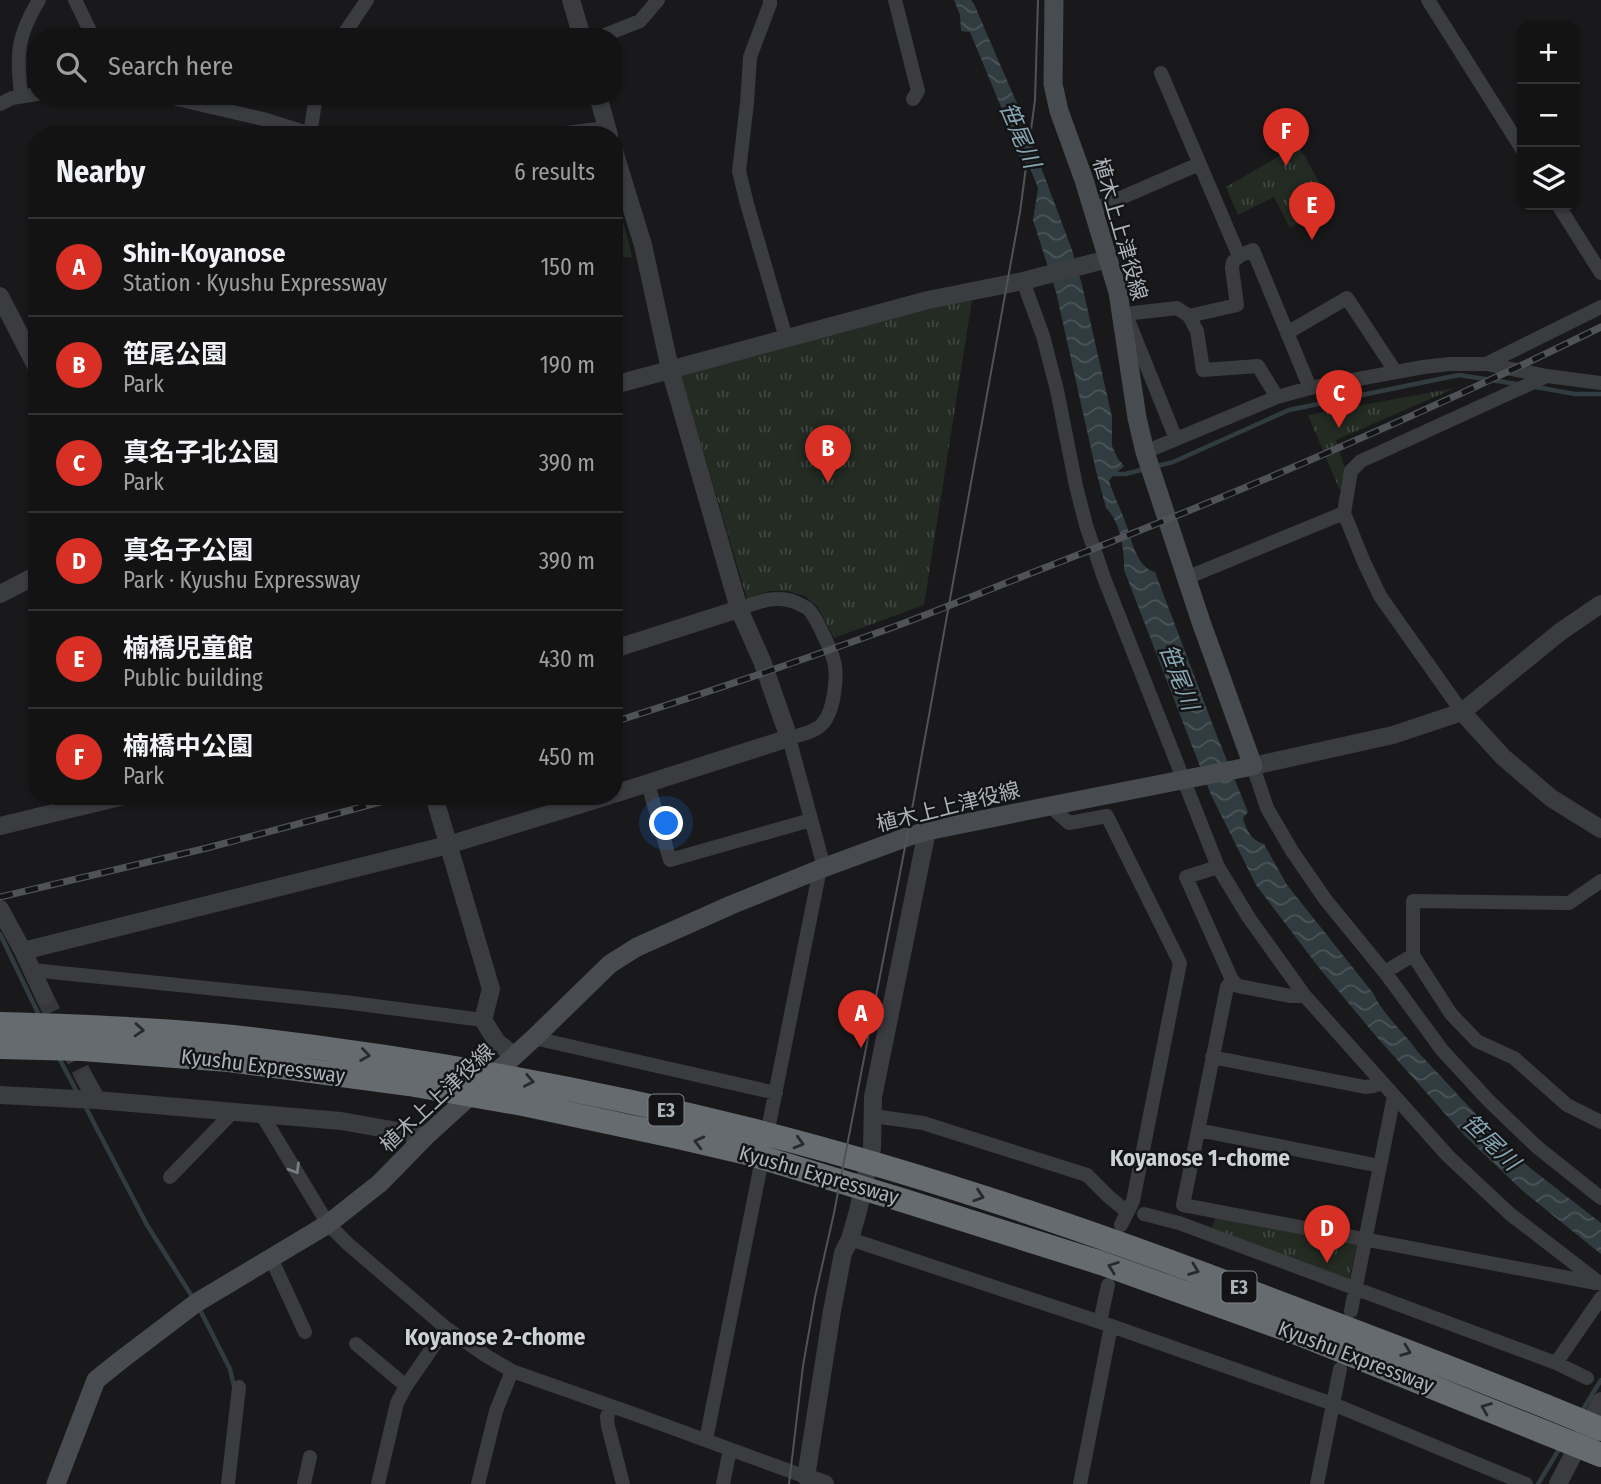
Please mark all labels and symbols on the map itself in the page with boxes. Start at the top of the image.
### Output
water label: 笹尾川 [994,98,1048,175]
pin: F [1263,108,1309,166]
street label: 植木上上津役線 [1087,155,1153,303]
pin: E [1289,182,1335,240]
pin: C [1316,370,1362,428]
pin: B [805,425,851,483]
water label: 笹尾川 [1154,640,1206,717]
street label: 植木上上津役線 [874,777,1022,837]
your location [649,806,683,840]
pin: A [838,990,884,1048]
one-way arrow [133,1022,144,1037]
street label: 植木上上津役線 [374,1038,500,1158]
street label: Kyushu Expressway [180,1043,347,1089]
one-way arrow [359,1047,371,1062]
one-way arrow [524,1073,535,1088]
road number: E3 [648,1094,684,1126]
water label: 笹尾川 [1456,1108,1528,1178]
one-way arrow [693,1135,705,1150]
one-way arrow [793,1135,805,1149]
street label: Kyushu Expressway [736,1140,902,1210]
district label: Koyanose 1-chome [1110,1144,1290,1172]
one-way arrow [286,1162,299,1175]
one-way arrow [972,1188,984,1203]
pin: D [1304,1205,1350,1263]
one-way arrow [1108,1261,1120,1275]
one-way arrow [1187,1262,1199,1276]
road number: E3 [1222,1272,1256,1302]
street label: Kyushu Expressway [1274,1315,1438,1399]
district label: Koyanose 2-chome [405,1323,586,1351]
one-way arrow [1400,1343,1412,1357]
one-way arrow [1481,1403,1493,1417]

